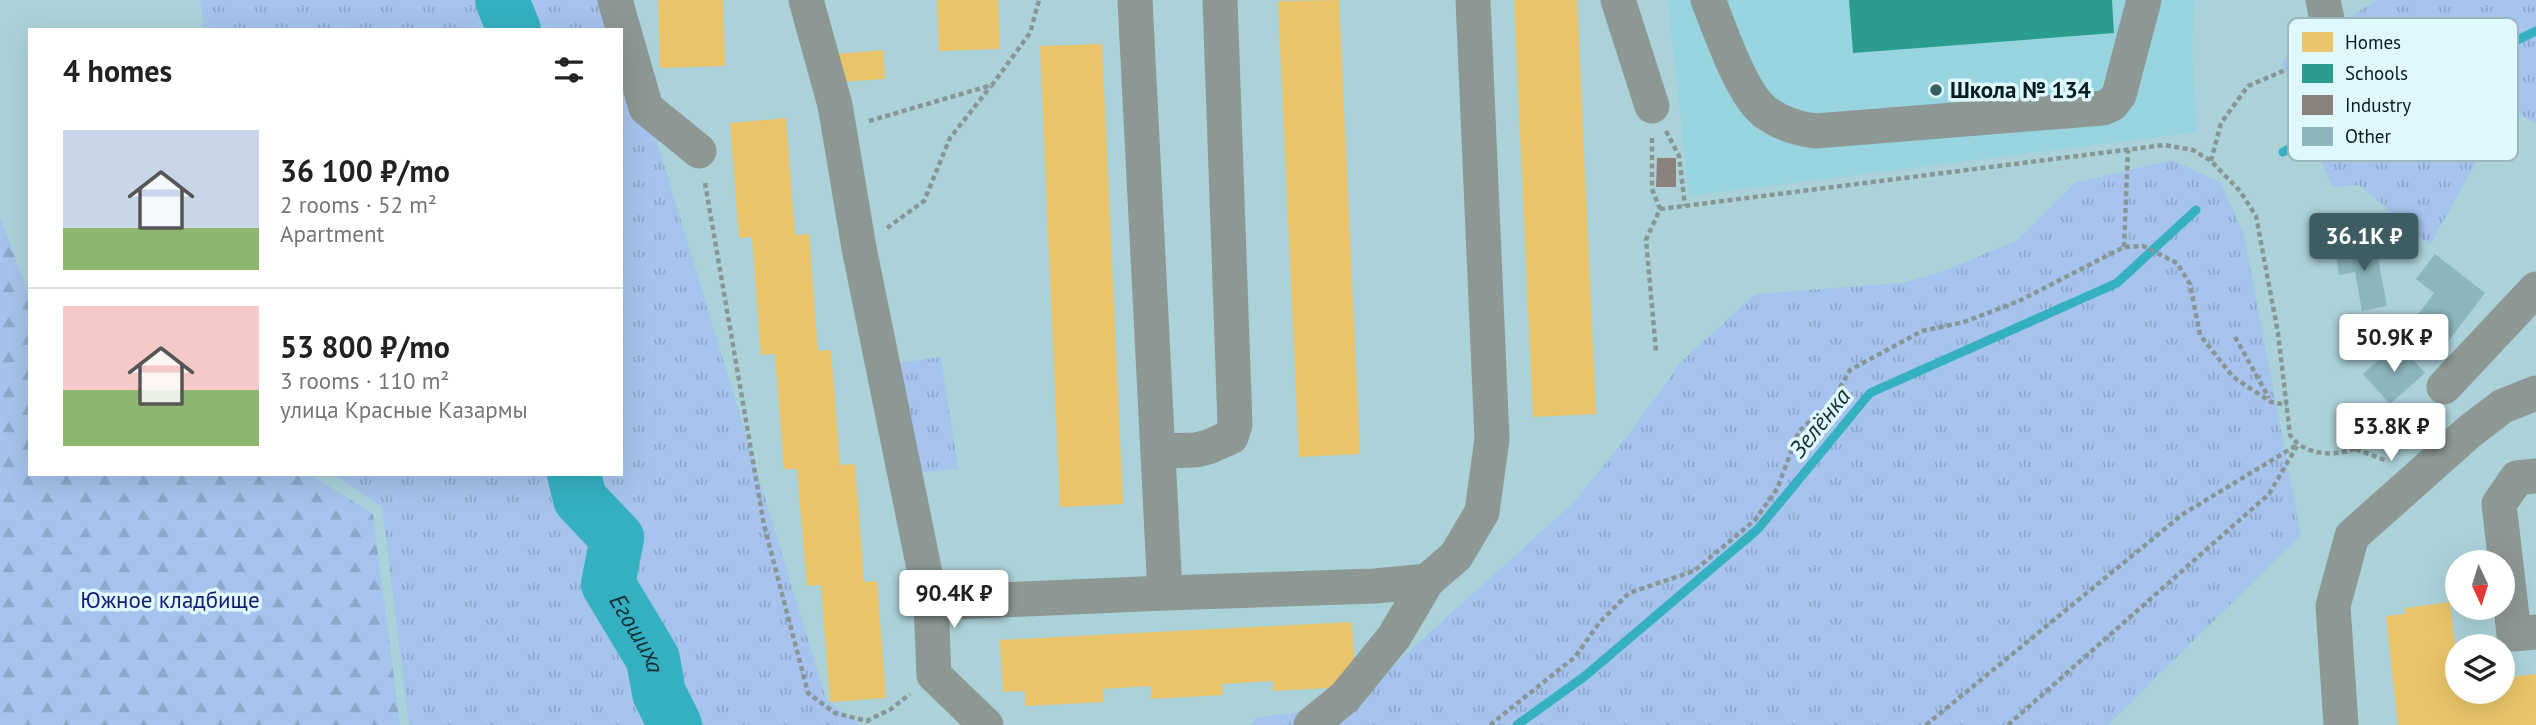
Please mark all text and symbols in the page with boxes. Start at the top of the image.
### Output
legend [2288,18,2518,161]
text: Homes [2345,30,2401,54]
text: 4 homes [63,51,172,90]
icon: filters [550,51,588,89]
text: Schools [2345,61,2408,85]
place label: Школа № 134 [1950,75,2091,104]
marker: Школа № 134 [1928,82,1944,98]
text: Industry [2345,93,2411,117]
text: Other [2345,124,2391,148]
text: 36 100 ₽/mo [280,151,450,190]
icon: home [119,158,203,242]
text: 2 rooms · 52 m² [280,190,437,219]
pin: 36.1K ₽ [2299,214,2429,273]
text: Apartment [280,219,384,248]
text: 36.1K ₽ [2325,221,2403,250]
pin: 50.9K ₽ [2329,314,2459,374]
text: 50.9K ₽ [2355,322,2433,351]
text: 53 800 ₽/mo [280,327,450,366]
icon: home [119,334,203,418]
text: 3 rooms · 110 m² [280,366,449,395]
water label: Зелёнка [1782,381,1857,464]
text: улица Красные Казармы [280,395,528,424]
pin: 53.8K ₽ [2326,404,2456,463]
text: 53.8K ₽ [2352,411,2430,440]
north arrow [2445,550,2515,620]
map controls [2445,550,2515,704]
pin: 90.4K ₽ [889,570,1019,630]
text: 90.4K ₽ [915,578,993,607]
park label: Южное кладбище [80,585,260,614]
water label: Егошиха [602,588,671,675]
button: layers [2445,634,2515,704]

